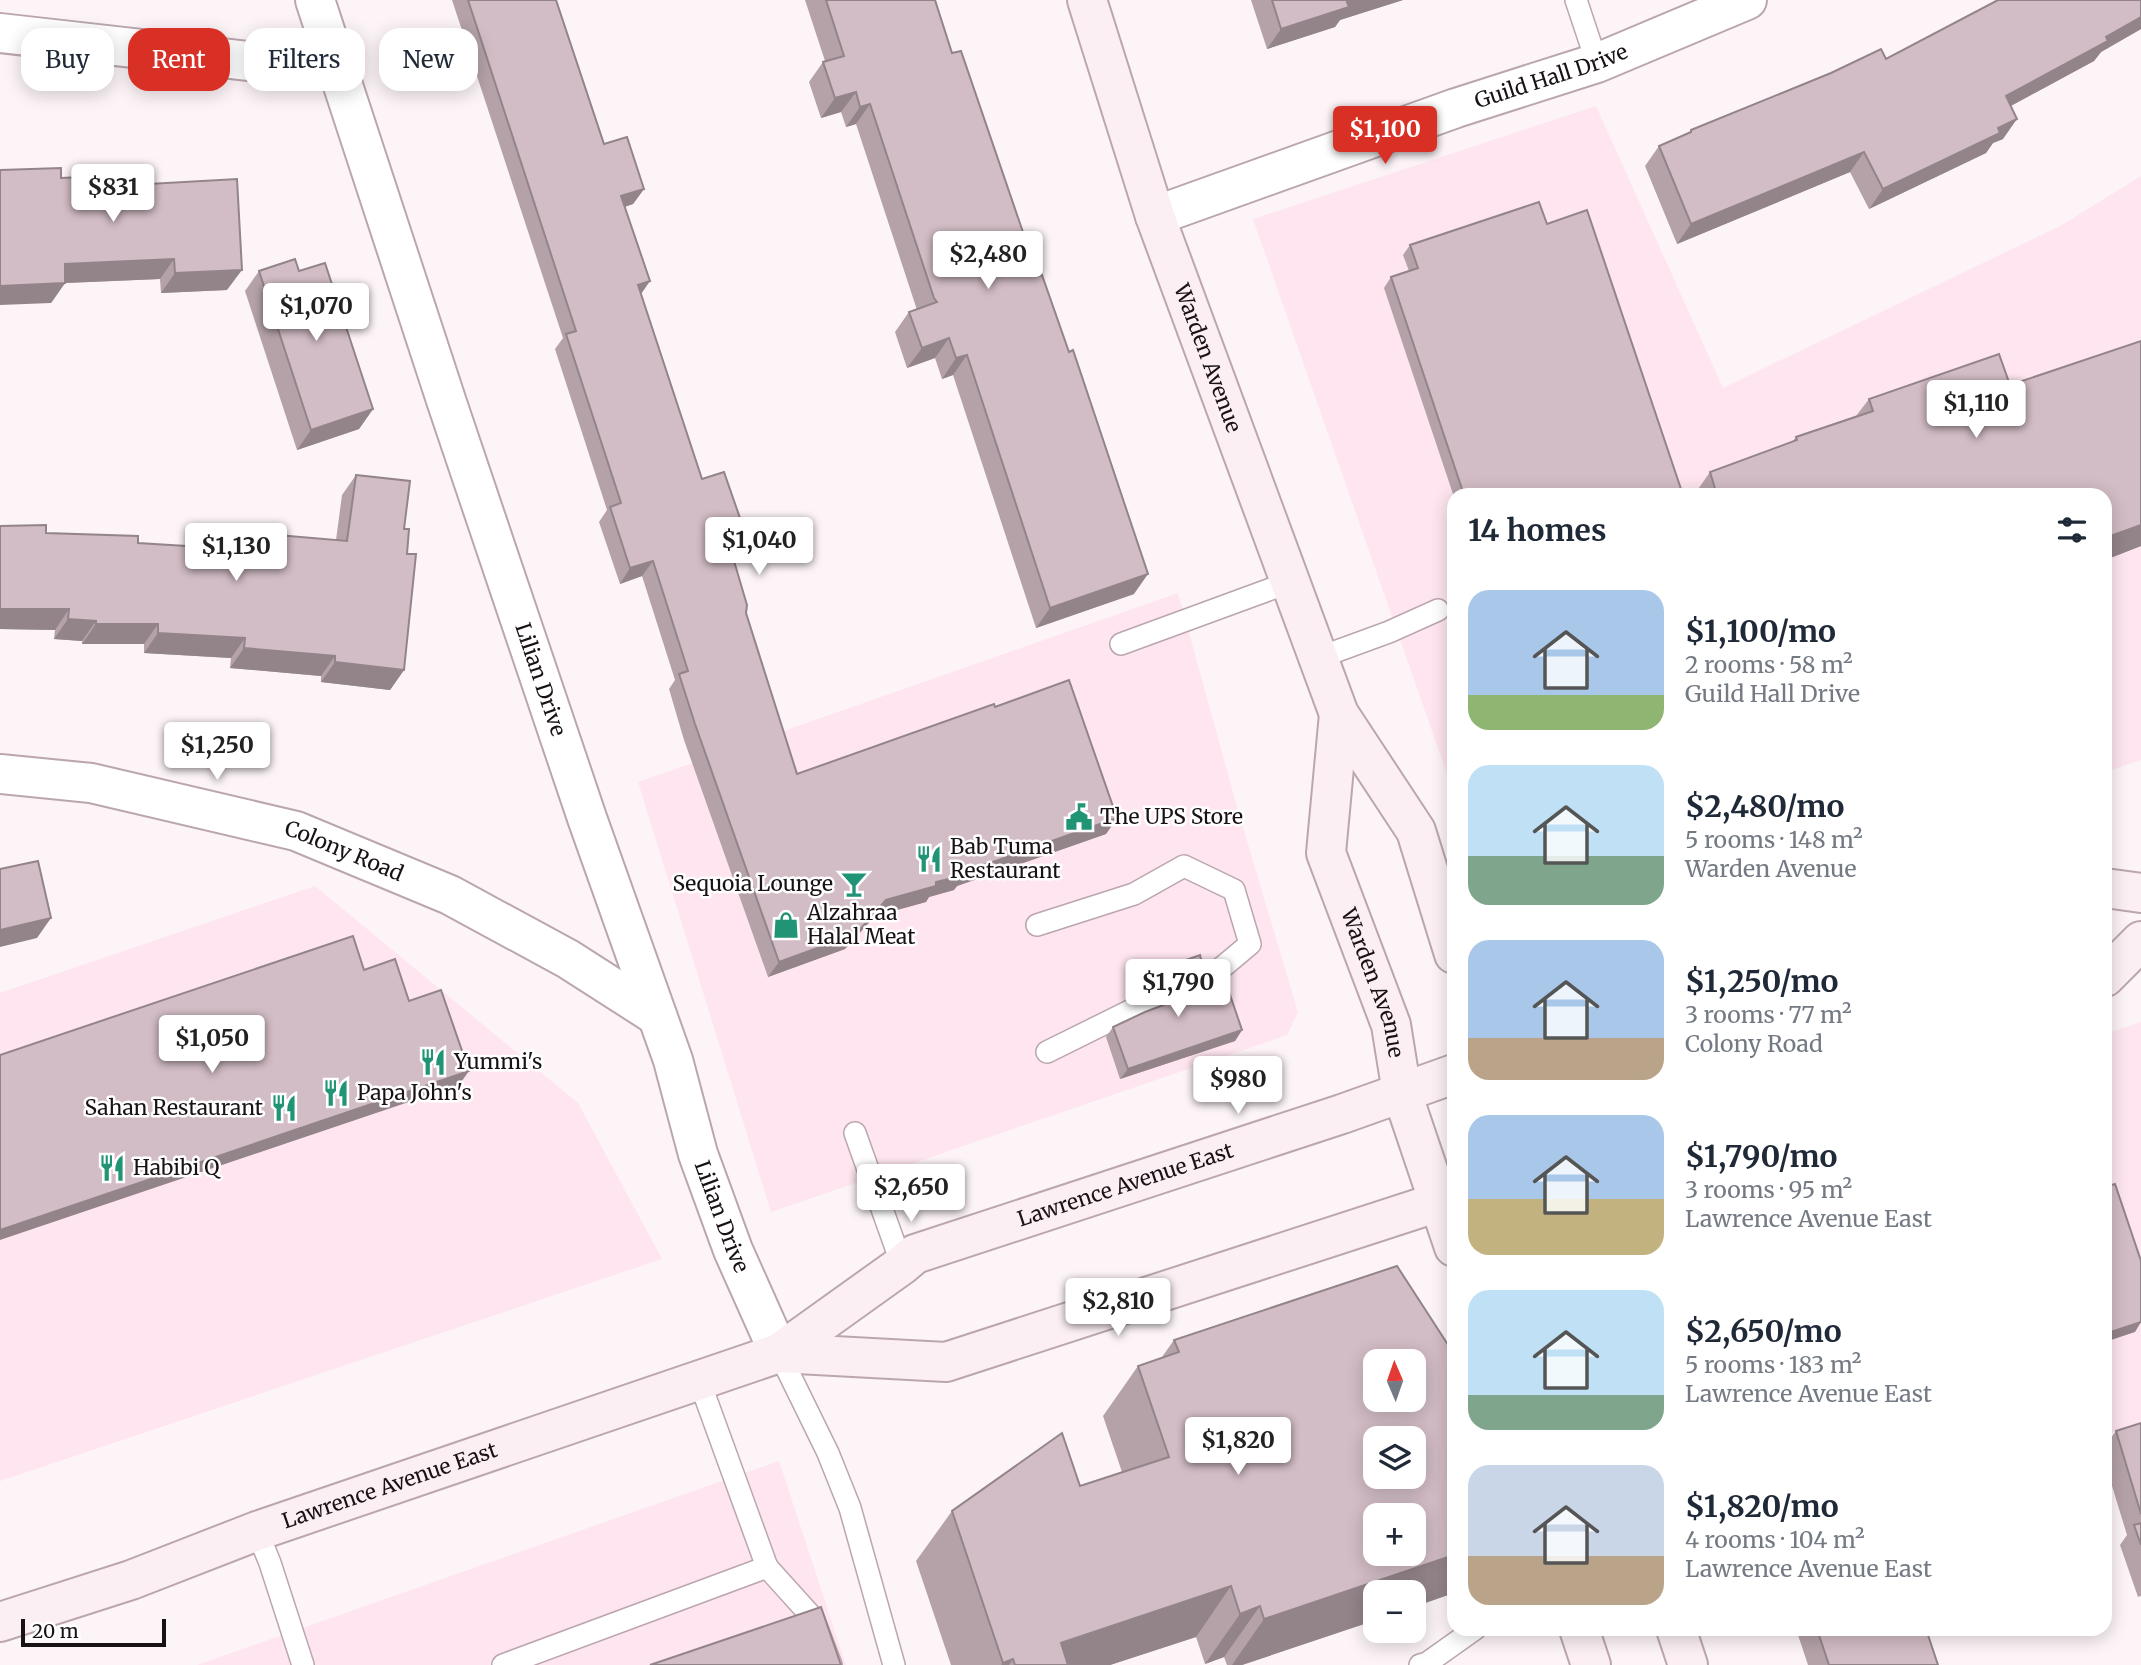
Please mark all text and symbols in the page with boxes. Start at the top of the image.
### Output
chip: Buy [21,28,114,91]
chip: Rent [128,28,230,91]
chip: Filters [244,28,365,91]
chip: New [379,28,478,91]
street label: Guild Hall Drive [1471,38,1632,114]
pin: $1,100 [1328,106,1442,166]
text: $1,100 [1349,114,1421,143]
pin: $831 [72,164,154,224]
text: $831 [87,172,139,201]
pin: $2,480 [931,232,1045,291]
text: $2,480 [949,239,1027,268]
street label: Warden Avenue [1168,279,1248,436]
pin: $1,070 [259,284,373,343]
text: $1,070 [279,291,353,320]
pin: $1,110 [1919,380,2033,440]
text: $1,110 [1943,388,2009,417]
text: 14 homes [1468,511,1606,549]
icon: filters [2053,511,2091,549]
pin: $1,040 [702,518,816,577]
pin: $1,130 [179,524,293,583]
text: $1,040 [721,525,797,554]
text: $1,130 [201,531,271,560]
text: $1,100/mo [1685,612,1836,650]
icon: home [1524,618,1608,702]
street label: Lilian Drive [509,619,572,740]
text: 2 rooms · 58 m² [1685,650,1853,679]
text: Guild Hall Drive [1685,679,1860,708]
pin: $1,250 [160,722,274,782]
text: $1,250 [180,730,254,759]
text: $2,480/mo [1685,787,1844,825]
icon: home [1524,793,1608,877]
public building icon: The UPS Store [1064,802,1094,832]
place label: The UPS Store [1100,803,1243,830]
street label: Colony Road [282,815,408,887]
text: 5 rooms · 148 m² [1685,825,1863,854]
place label: Bab Tuma Restaurant [950,833,1060,884]
restaurant icon: Bab Tuma Restaurant [914,844,944,874]
text: Warden Avenue [1685,854,1856,883]
bar icon: Sequoia Lounge [839,869,869,899]
place label: Sequoia Lounge [673,870,833,897]
place label: Alzahraa Halal Meat [806,899,915,950]
street label: Warden Avenue [1335,903,1410,1060]
shop icon: Alzahraa Halal Meat [771,910,801,940]
pin: $1,790 [1121,960,1235,1019]
text: $1,250/mo [1685,962,1838,1000]
text: $1,790 [1141,967,1215,996]
icon: home [1524,968,1608,1052]
text: 3 rooms · 77 m² [1685,1000,1852,1029]
pin: $1,050 [155,1016,269,1075]
text: $1,050 [175,1023,249,1052]
text: Colony Road [1685,1029,1823,1058]
restaurant icon: Yummi's [418,1047,448,1077]
place label: Yummi's [453,1048,542,1075]
pin: $980 [1197,1056,1279,1116]
text: $980 [1209,1064,1267,1093]
restaurant icon: Papa John's [321,1078,351,1108]
place label: Papa John's [357,1079,472,1106]
restaurant icon: Sahan Restaurant [269,1093,299,1123]
place label: Sahan Restaurant [84,1094,263,1121]
street label: Lawrence Avenue East [1014,1137,1237,1233]
text: $1,790/mo [1685,1137,1837,1175]
icon: home [1524,1143,1608,1227]
restaurant icon: Habibi Q [97,1153,127,1183]
place label: Habibi Q [133,1154,221,1181]
street label: Lilian Drive [689,1157,755,1277]
pin: $2,650 [854,1164,968,1224]
text: $2,650 [873,1172,949,1201]
text: 3 rooms · 95 m² [1685,1175,1852,1204]
text: Lawrence Avenue East [1685,1204,1932,1233]
pin: $2,810 [1061,1278,1175,1338]
text: $2,810 [1081,1286,1155,1315]
text: $2,650/mo [1685,1312,1842,1350]
icon: home [1524,1318,1608,1402]
north arrow [1363,1349,1426,1412]
map controls [1363,1349,1426,1643]
text: 5 rooms · 183 m² [1685,1350,1861,1379]
text: Lawrence Avenue East [1685,1379,1932,1408]
pin: $1,820 [1181,1418,1295,1477]
text: $1,820 [1201,1425,1275,1454]
button: layers [1363,1426,1426,1489]
street label: Lawrence Avenue East [278,1436,501,1534]
text: $1,820/mo [1685,1487,1839,1525]
icon: home [1524,1493,1608,1577]
button: + [1363,1503,1426,1566]
text: 4 rooms · 104 m² [1685,1525,1865,1554]
text: Lawrence Avenue East [1685,1554,1932,1583]
button: − [1363,1580,1426,1643]
scale bar [21,1616,166,1648]
text: 20 m [32,1619,79,1643]

